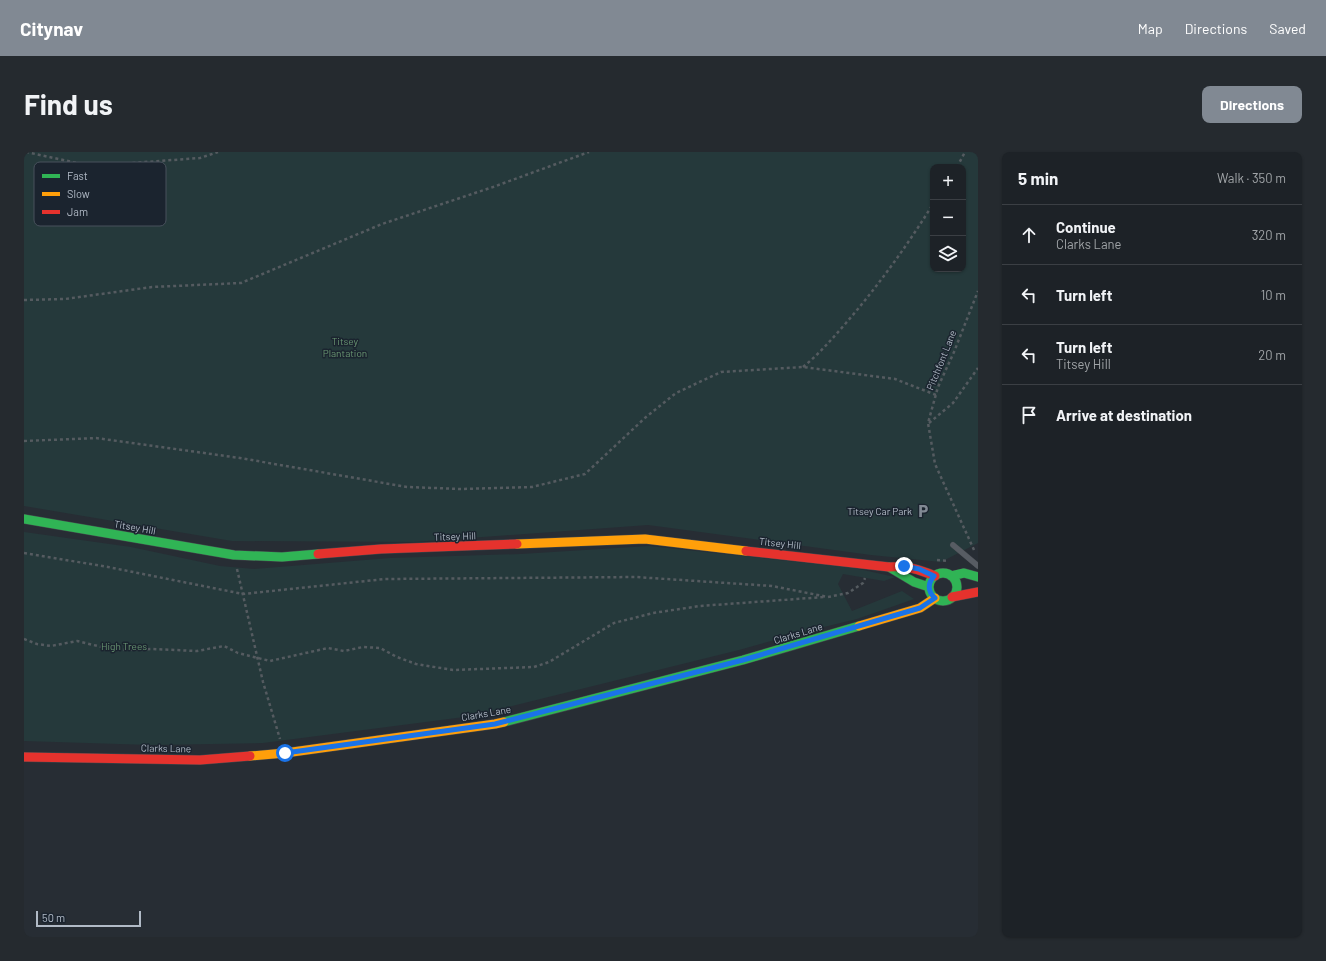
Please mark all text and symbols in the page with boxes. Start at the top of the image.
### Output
text: Citynav [20,17,83,40]
text: Map [1138,20,1163,37]
text: Directions [1185,20,1247,37]
text: Saved [1269,20,1306,37]
button: Directions [1202,86,1302,123]
text: Find us [24,87,113,121]
legend [34,162,166,226]
map controls [930,164,966,272]
button: + [930,164,966,200]
text: 5 min [1018,168,1058,188]
text: Fast [67,169,88,182]
text: Walk · 350 m [1217,170,1286,186]
text: Slow [67,187,90,200]
button: − [930,200,966,236]
text: Jam [67,205,88,218]
text: Continue [1056,218,1116,236]
icon: ahead [1018,224,1040,246]
text: 320 m [1252,227,1286,243]
button: layers [930,236,966,272]
text: Clarks Lane [1056,236,1121,252]
icon: left [1018,284,1040,306]
text: Turn left [1056,286,1112,304]
text: 10 m [1261,287,1286,303]
street label: Pitchfont Lane [924,328,958,392]
park label: Titsey Plantation [323,335,367,359]
text: Turn left [1056,338,1112,356]
icon: left [1018,344,1040,366]
text: 20 m [1258,347,1286,363]
text: Titsey Hill [1056,356,1111,372]
icon: arrive [1018,404,1040,426]
text: Arrive at destination [1056,406,1192,424]
parking icon: Titsey Car Park [915,503,931,519]
place label: Titsey Car Park [847,505,912,517]
street label: Titsey Hill [113,517,157,537]
street label: Titsey Hill [434,529,476,543]
street label: Titsey Hill [758,535,802,551]
route end [895,557,913,575]
street label: Clarks Lane [772,620,824,646]
park label: High Trees [101,640,147,652]
street label: Clarks Lane [460,703,512,723]
street label: Clarks Lane [141,742,191,754]
route start [276,744,294,762]
scale bar [36,909,141,928]
text: 50 m [42,911,65,924]

